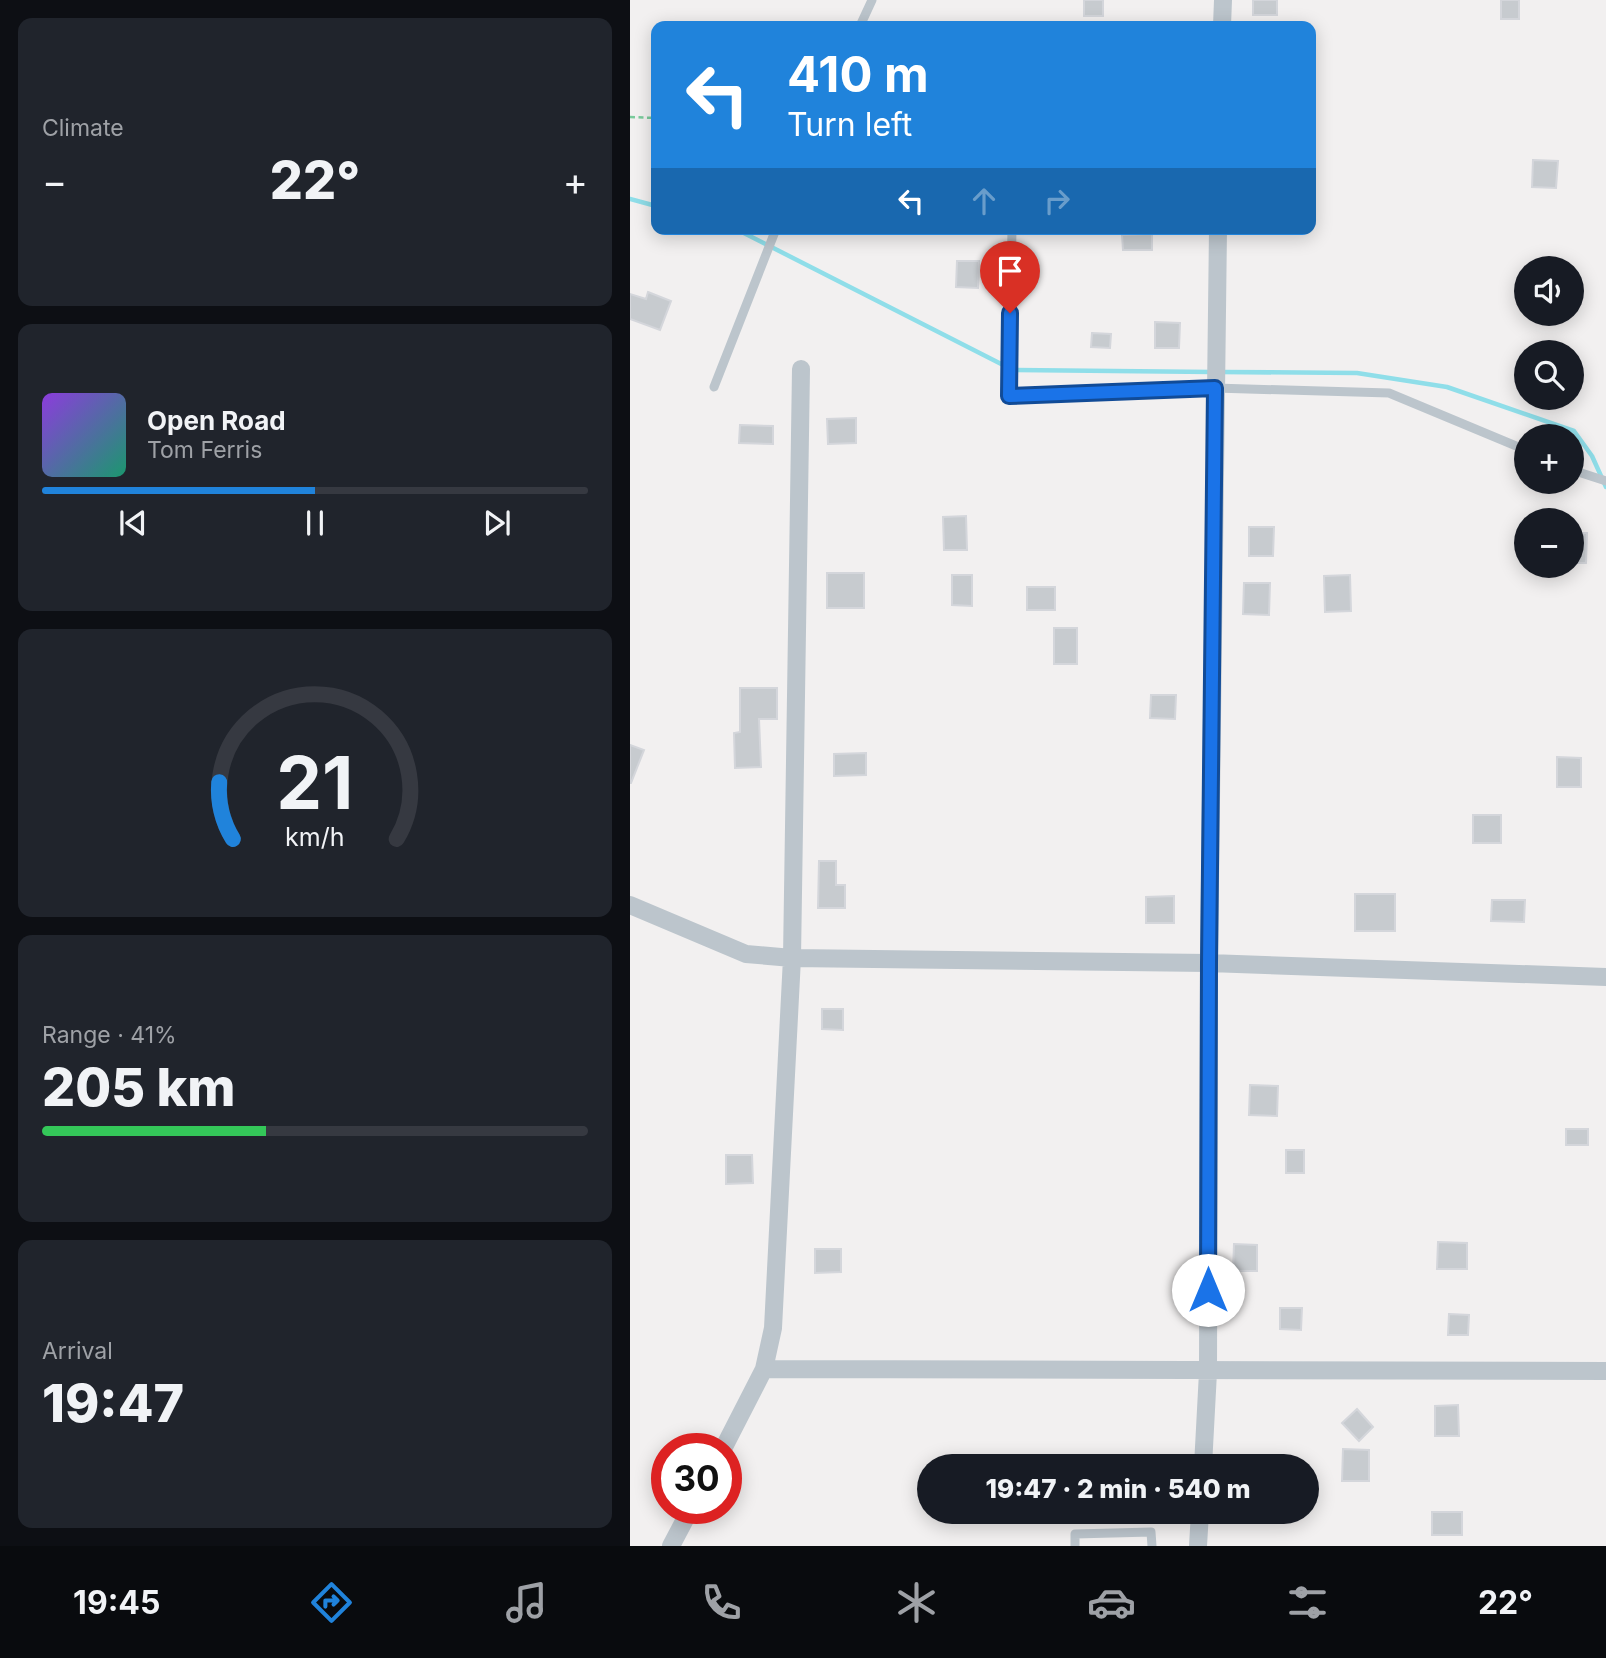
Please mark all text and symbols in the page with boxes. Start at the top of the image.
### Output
text: 410 m [787,45,929,104]
icon: left [672,49,763,140]
text: Turn left [787,105,912,144]
text: Climate [42,114,124,142]
text: 22° [270,149,360,212]
text: − [42,158,67,204]
text: + [563,158,588,204]
icon: left [892,182,930,220]
icon: ahead [965,182,1003,220]
icon: right [1038,182,1076,220]
pin [980,241,1040,313]
icon: arrive [991,252,1029,290]
map controls [1514,256,1584,578]
button: sound [1514,256,1584,326]
button: search [1514,340,1584,410]
text: Open Road [147,405,286,436]
button: + [1514,424,1584,494]
text: Tom Ferris [147,436,262,464]
icon: previous [114,504,152,542]
icon: pause [296,504,334,542]
icon: next [478,504,516,542]
button: − [1514,508,1584,578]
text: 21 [276,738,354,827]
text: km/h [285,822,345,852]
text: Range · 41% [42,1021,177,1049]
text: 205 km [42,1056,235,1119]
position arrow [1171,1253,1245,1327]
text: Arrival [42,1337,113,1365]
text: 19:47 [42,1372,184,1435]
speed limit sign: 30 [651,1433,742,1524]
text: 19:47 · 2 min · 540 m [985,1473,1251,1504]
icon: directions [307,1578,356,1627]
icon: music [502,1578,551,1627]
icon: phone [697,1578,746,1627]
icon: climate [892,1578,941,1627]
icon: car [1087,1578,1136,1627]
icon: filters [1283,1578,1332,1627]
text: 19:45 [73,1583,160,1622]
text: 22° [1478,1583,1533,1622]

